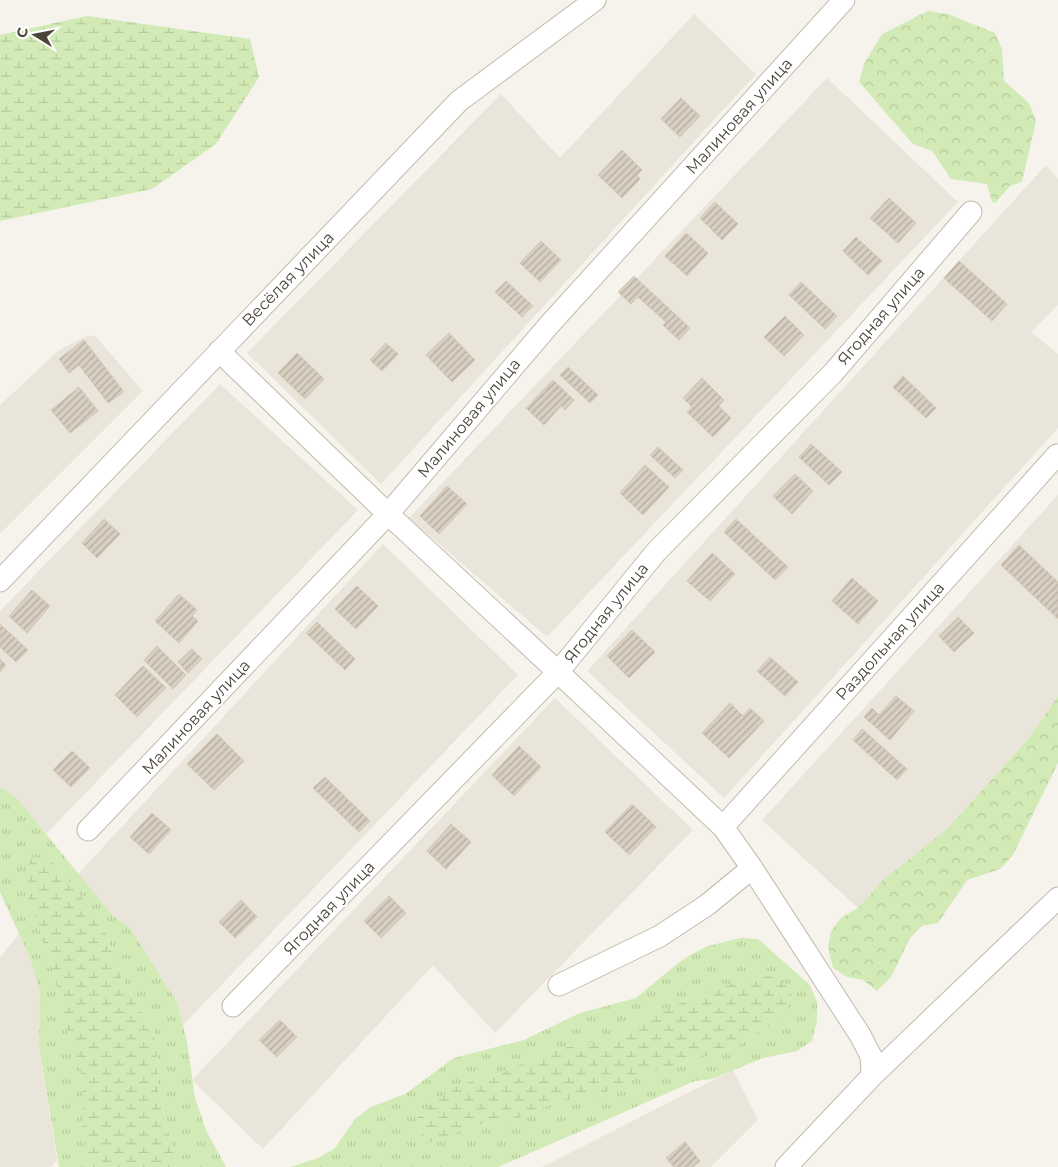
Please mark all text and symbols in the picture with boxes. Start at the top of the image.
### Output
north arrow [10,10,60,60]
text: С [12,26,32,39]
street label: Малиновая улица [682,54,796,178]
street label: Весёлая улица [238,228,338,330]
street label: Ягодная улица [833,263,929,369]
street label: Малиновая улица [414,355,524,481]
street label: Ягодная улица [560,559,652,667]
street label: Раздольная улица [832,578,948,704]
street label: Малиновая улица [138,656,254,778]
street label: Ягодная улица [279,857,379,959]

